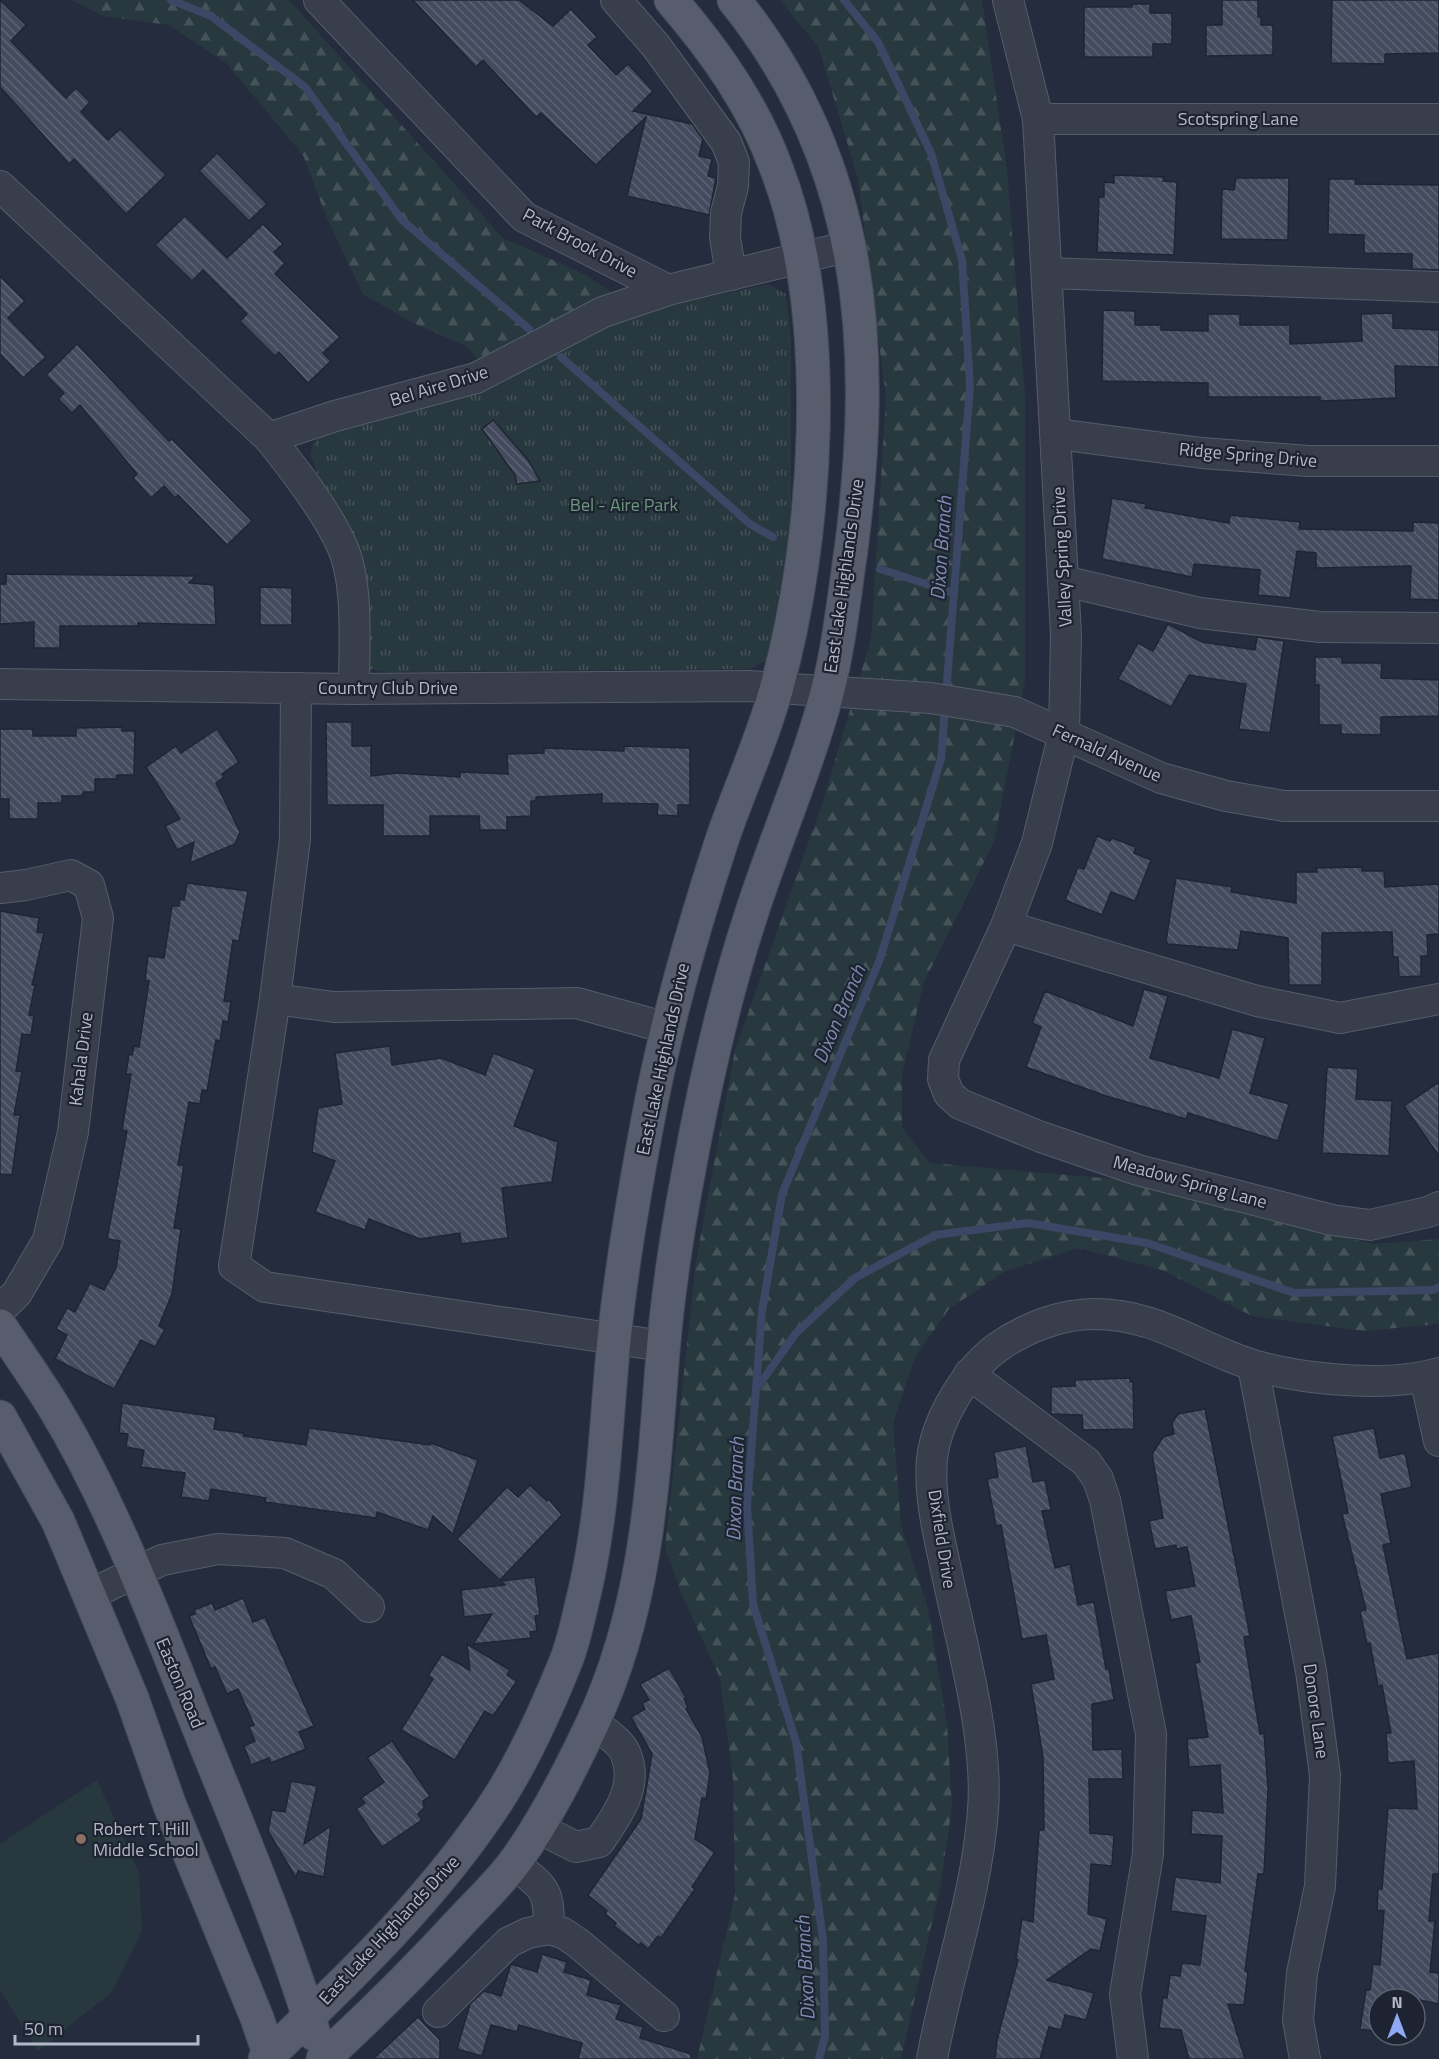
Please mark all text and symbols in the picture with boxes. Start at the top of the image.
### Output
street label: Scotspring Lane [1178,105,1298,132]
street label: Park Brook Drive [518,201,642,284]
street label: Bel Aire Drive [386,358,491,413]
street label: Ridge Spring Drive [1178,435,1318,474]
street label: East Lake Highlands Drive [817,477,870,675]
street label: Valley Spring Drive [1044,486,1079,628]
park label: Bel - Aire Park [570,491,679,518]
water label: Dixon Branch [921,494,960,601]
street label: Country Club Drive [318,674,458,701]
street label: Fernald Avenue [1048,716,1166,789]
water label: Dixon Branch [804,959,874,1068]
street label: East Lake Highlands Drive [629,960,696,1157]
street label: Kahala Drive [61,1010,100,1107]
street label: Meadow Spring Lane [1110,1148,1270,1215]
water label: Dixon Branch [717,1435,752,1542]
street label: Dixfield Drive [921,1488,964,1590]
street label: Easton Road [149,1633,212,1732]
street label: Donore Lane [1296,1662,1337,1760]
place label: Robert T. Hill Middle School [93,1815,199,1863]
marker: Robert T. Hill Middle School [74,1832,88,1846]
street label: East Lake Highlands Drive [312,1849,465,2010]
water label: Dixon Branch [786,1914,823,2021]
north arrow [1367,1987,1427,2047]
text: N [1391,1990,1403,2014]
scale bar [15,2008,198,2046]
text: 50 m [24,2015,63,2042]

